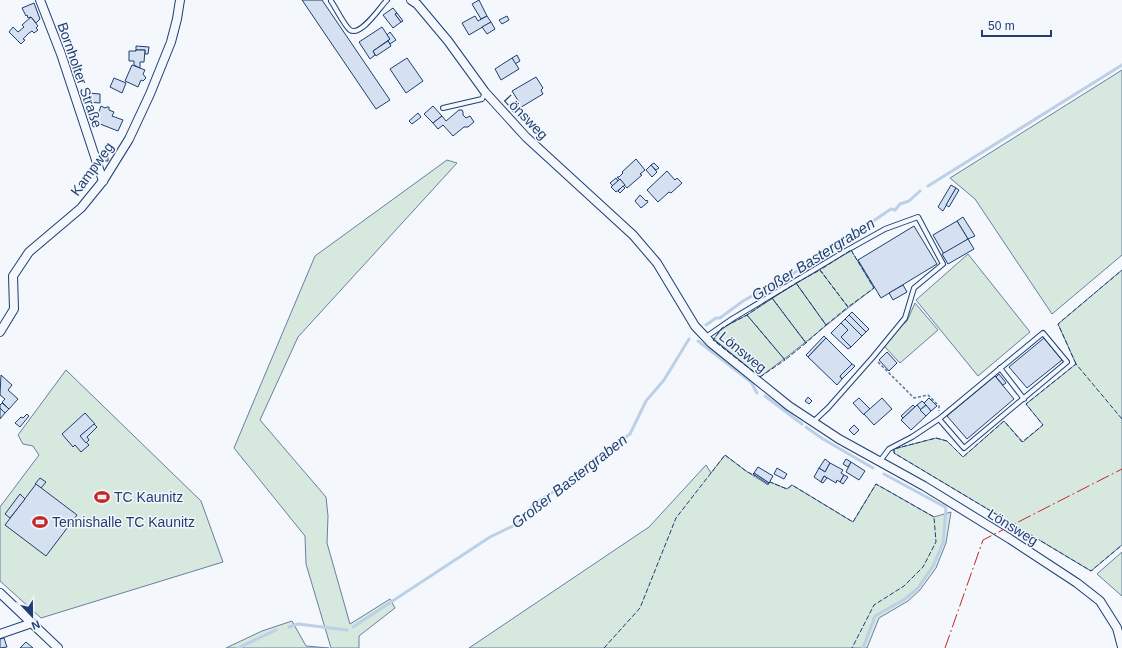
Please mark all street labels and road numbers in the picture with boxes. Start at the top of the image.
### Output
street label: Bornholter Straße [54,20,106,130]
street label: Lönsweg [501,91,551,143]
street label: Kampweg [67,139,117,199]
street label: Lönsweg [716,328,770,376]
street label: Lönsweg [985,505,1041,549]

